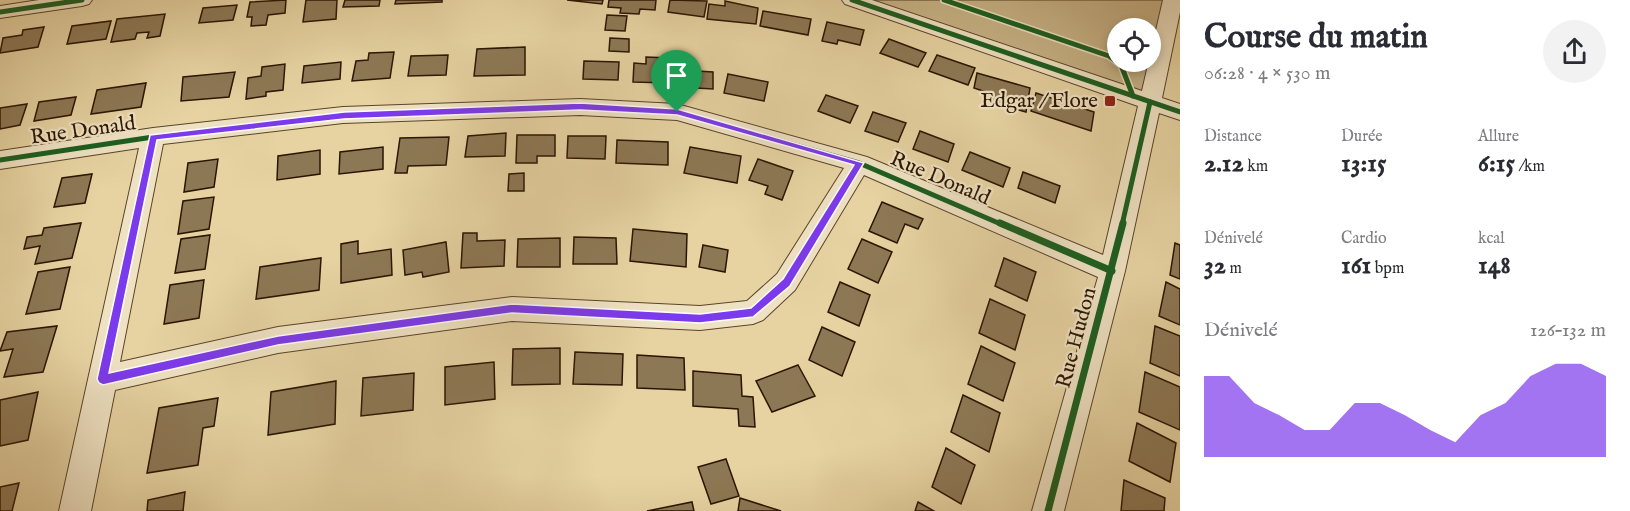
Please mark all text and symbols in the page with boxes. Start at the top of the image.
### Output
text: Course du matin [1204,17,1428,59]
map controls [1107,18,1161,72]
button: locate [1107,18,1161,72]
button: share [1543,20,1606,83]
pin [651,50,702,112]
icon: arrive [660,59,693,92]
text: 06:28 · 4 × 530 m [1204,61,1330,86]
place label: Edgar / Flore [980,88,1098,115]
marker: Edgar / Flore [1103,94,1117,108]
street label: Rue Donald [29,110,138,152]
text: Distance [1204,127,1262,147]
text: Durée [1341,127,1383,147]
text: Allure [1478,127,1519,147]
street label: Rue Donald [886,146,995,212]
text: 2.12 [1204,147,1244,180]
text: 13:15 [1341,147,1386,180]
text: 6:15 [1478,147,1515,180]
text: km [1244,157,1268,177]
text: /km [1515,157,1545,177]
text: Dénivelé [1204,229,1263,249]
text: Cardio [1341,229,1387,249]
text: kcal [1478,229,1505,249]
text: 32 [1204,249,1226,282]
text: 161 [1341,249,1371,282]
text: 148 [1478,249,1511,282]
text: m [1226,259,1242,279]
text: bpm [1371,259,1404,279]
street label: Rue Hudon [1051,285,1103,391]
text: Dénivelé [1204,318,1278,343]
text: 126–132 m [1530,318,1606,343]

